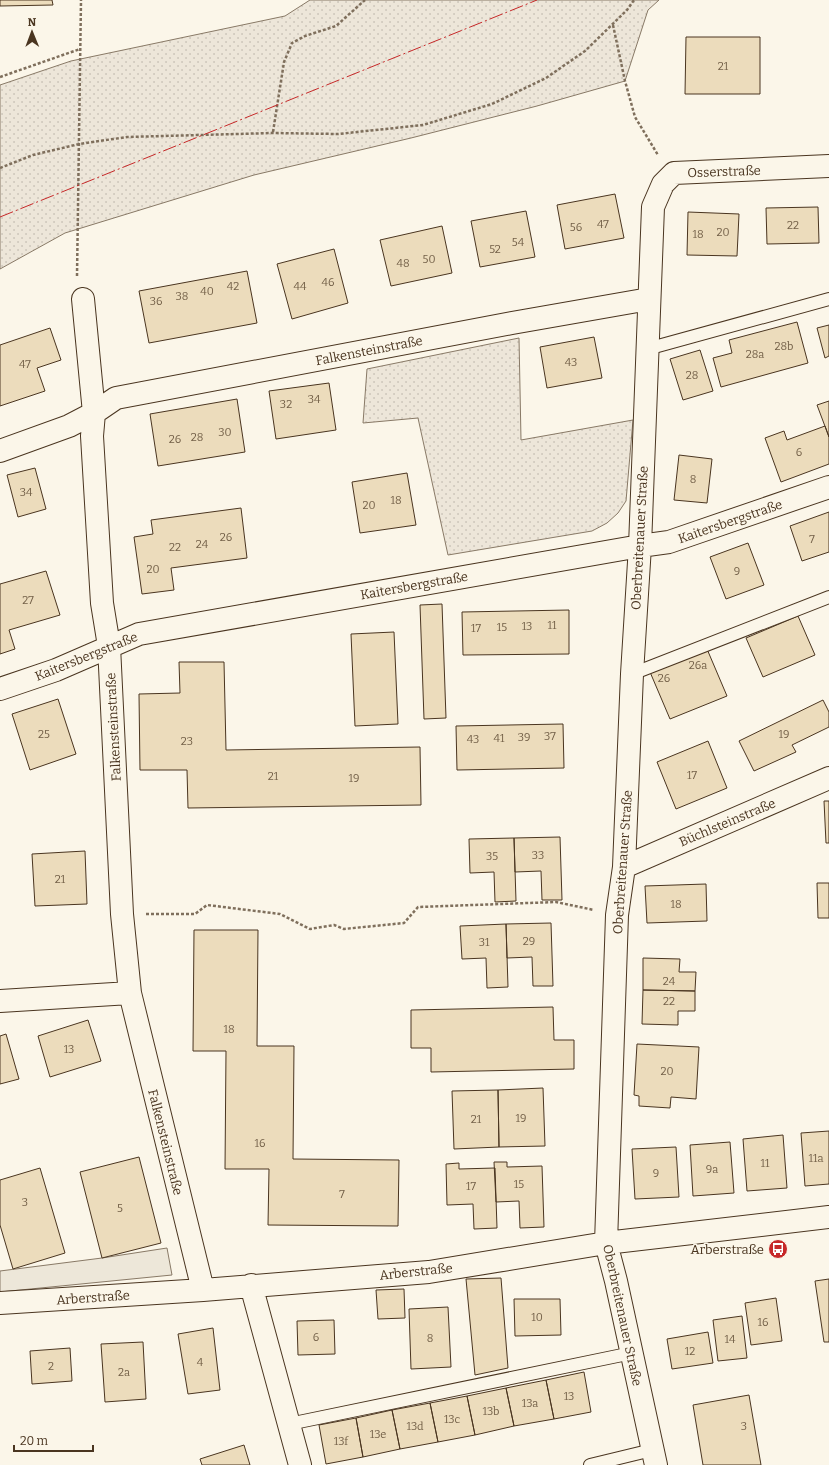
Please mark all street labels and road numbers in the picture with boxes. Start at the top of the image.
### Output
street label: Osserstraße [687,163,761,180]
street label: Falkensteinstraße [314,333,424,368]
street label: Oberbreitenauer Straße [628,466,651,611]
street label: Kaitersbergstraße [676,497,784,546]
street label: Kaitersbergstraße [359,569,469,602]
street label: Kaitersbergstraße [33,629,140,684]
street label: Falkensteinstraße [103,672,124,782]
street label: Oberbreitenauer Straße [610,789,635,935]
street label: Büchlsteinstraße [677,795,778,850]
street label: Falkensteinstraße [145,1088,186,1197]
street label: Oberbreitenauer Straße [600,1243,645,1387]
street label: Arberstraße [379,1260,453,1283]
street label: Arberstraße [56,1287,130,1308]

